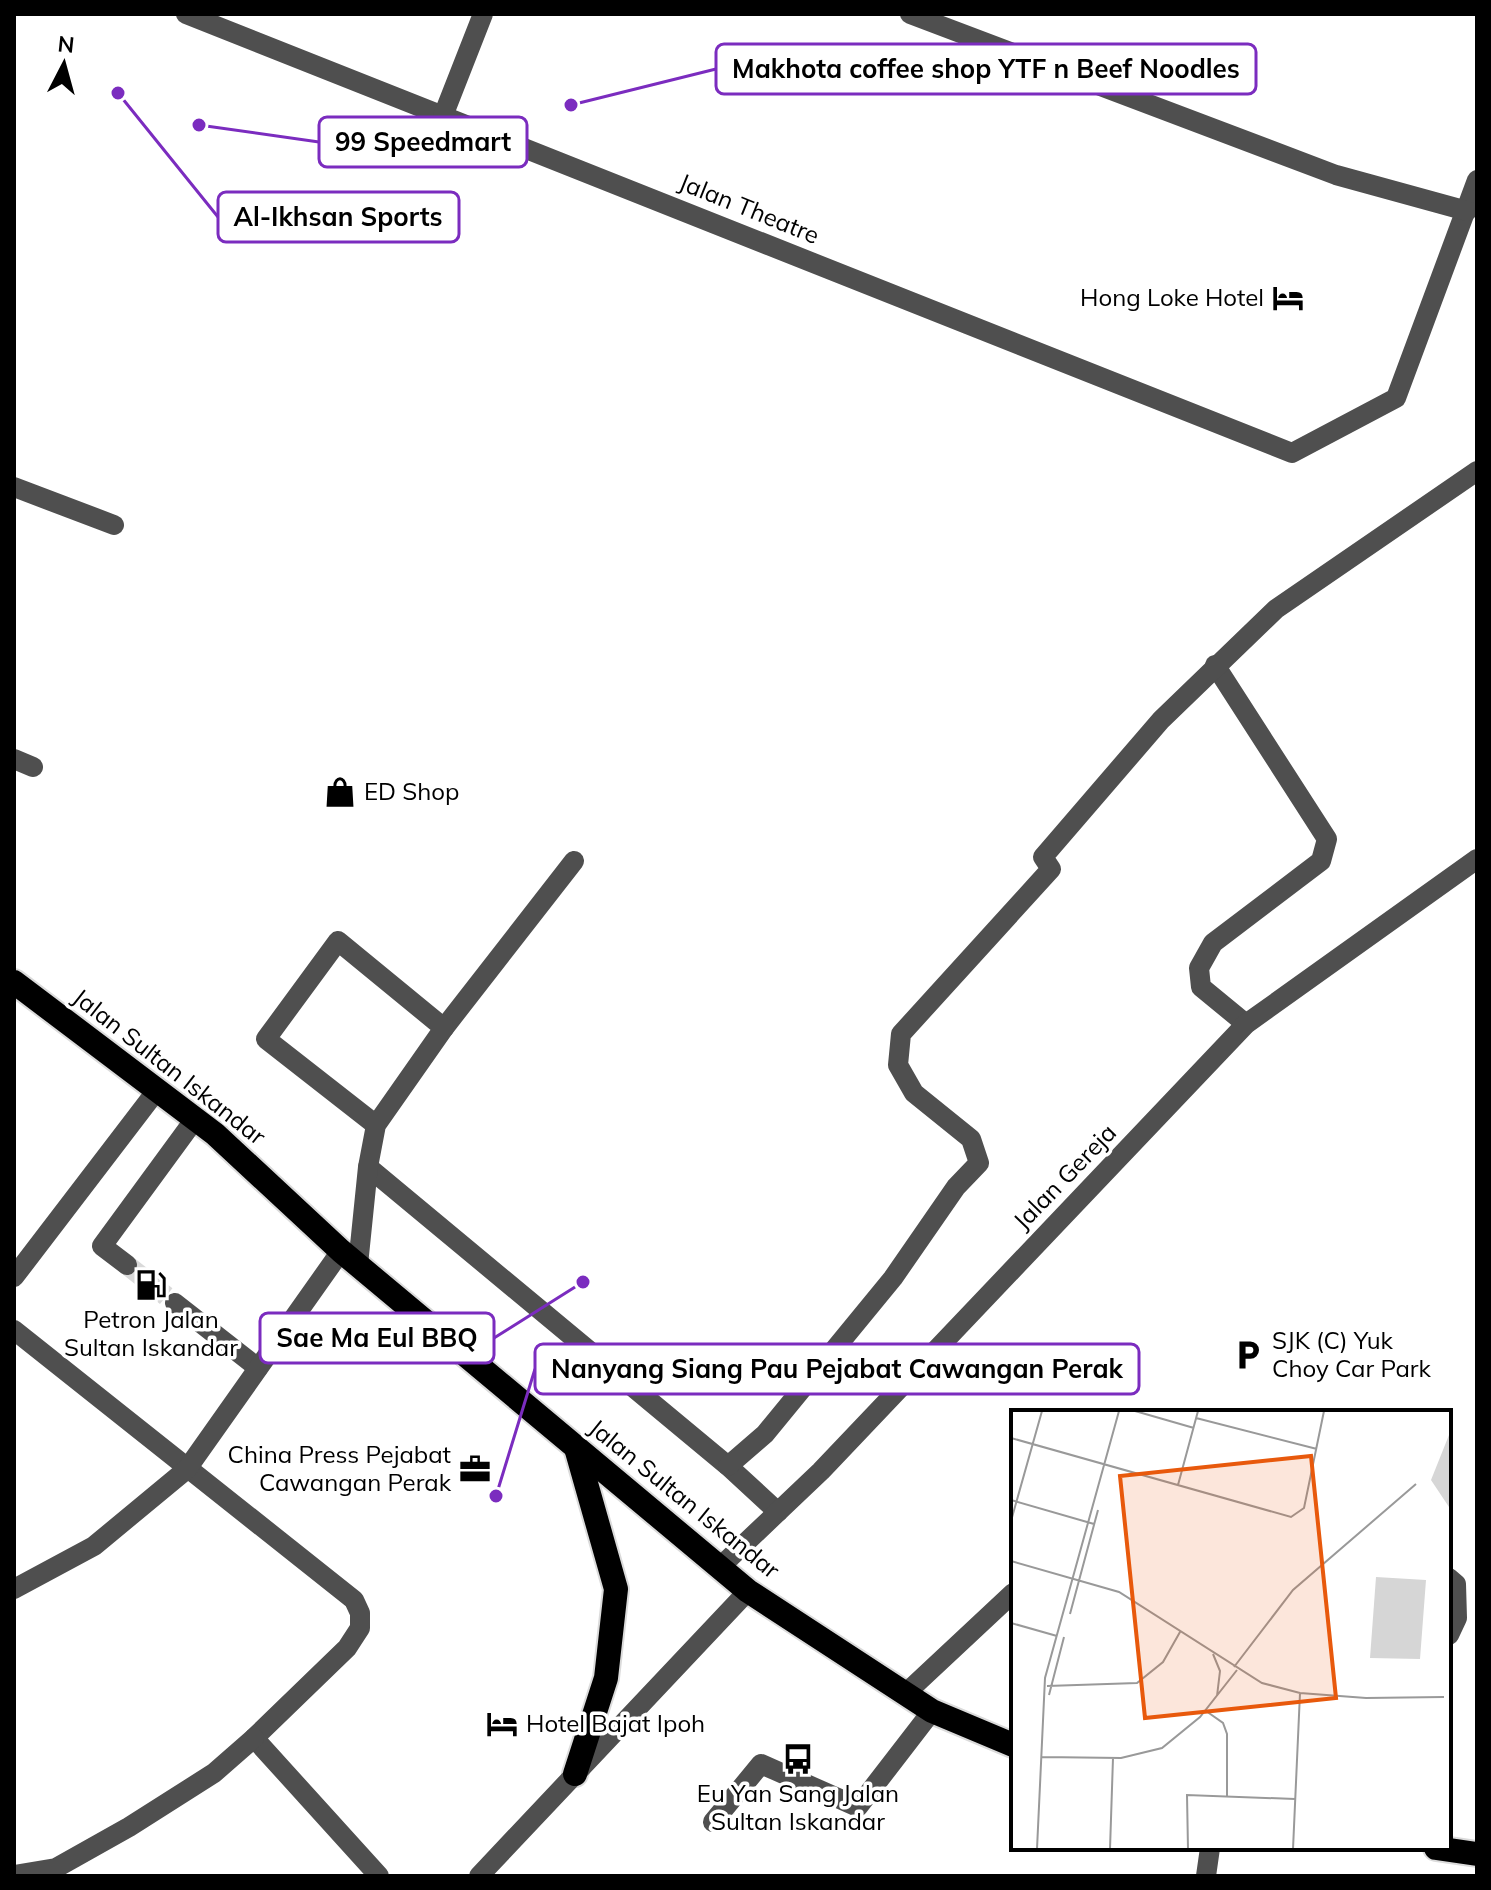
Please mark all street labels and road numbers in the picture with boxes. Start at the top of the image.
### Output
street label: Jalan Theatre [675,166,824,250]
street label: Jalan Sultan Iskandar [67,982,272,1151]
street label: Jalan Gereja [1007,1117,1122,1235]
street label: Jalan Sultan Iskandar [583,1412,786,1585]

